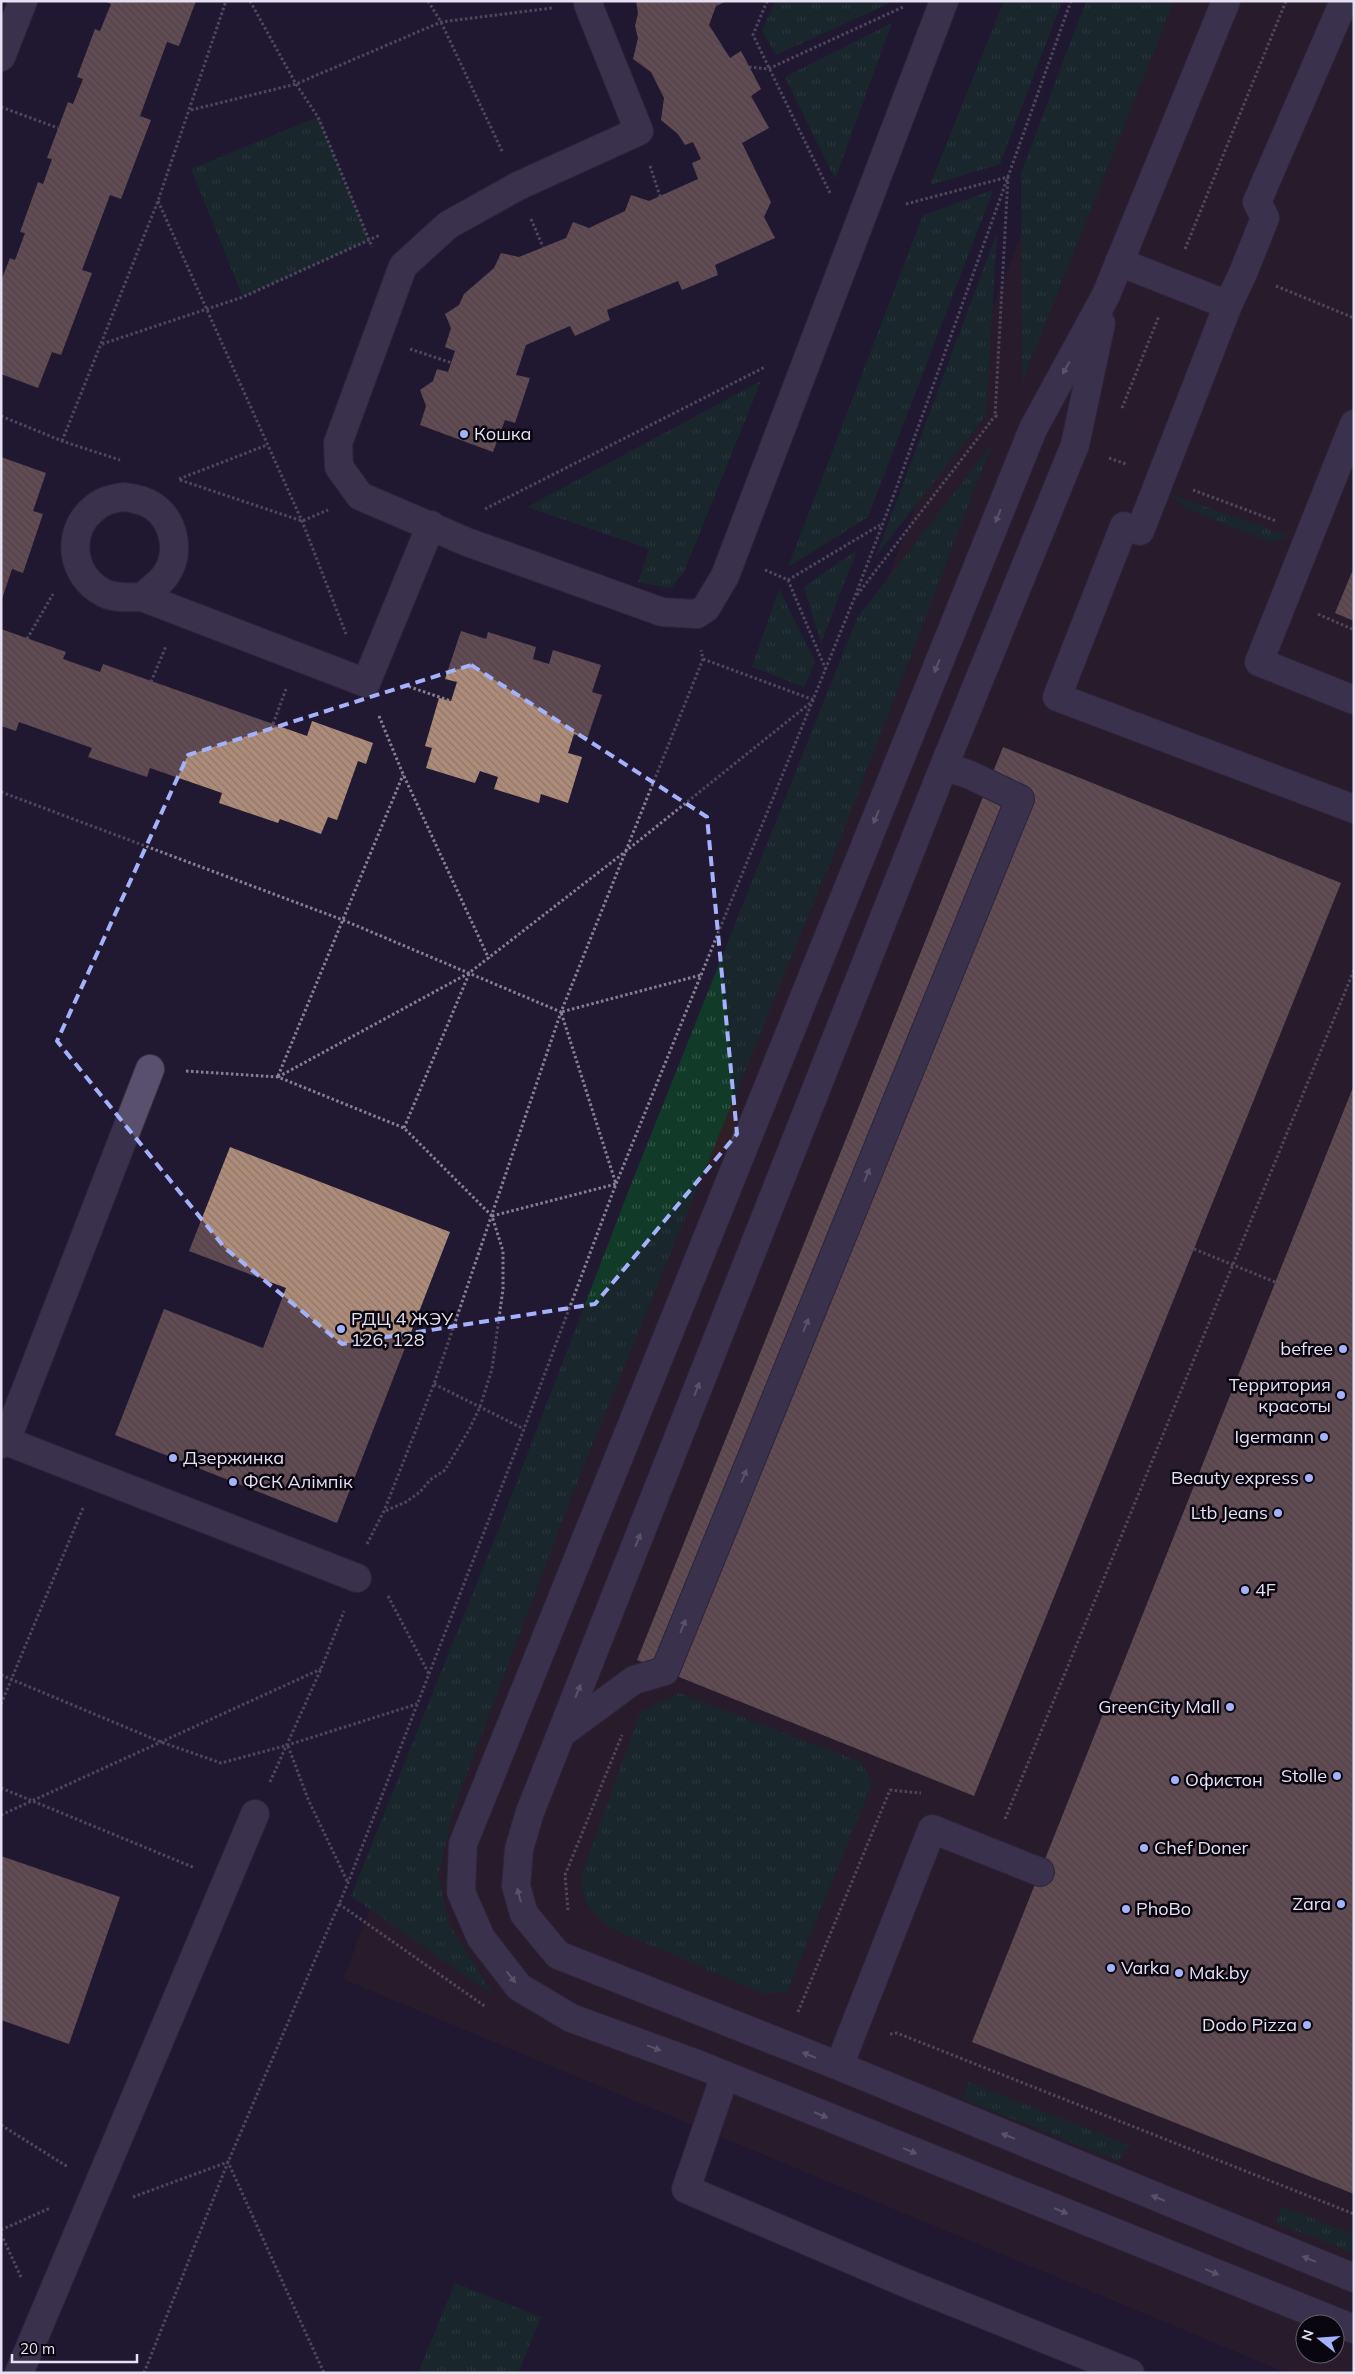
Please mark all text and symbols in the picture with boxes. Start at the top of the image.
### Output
one-way arrow [1062,361,1070,376]
place label: Кошка [474,422,532,445]
marker: Кошка [458,428,470,440]
one-way arrow [994,508,1001,523]
one-way arrow [933,659,941,674]
one-way arrow [872,810,880,825]
one-way arrow [864,1167,871,1182]
place label: РДЦ 4 ЖЭУ 126, 128 [351,1307,453,1351]
one-way arrow [802,1318,810,1332]
marker: РДЦ 4 ЖЭУ 126, 128 [335,1323,347,1335]
place label: befree [1280,1337,1333,1360]
marker: befree [1337,1343,1349,1355]
place label: Территория красоты [1229,1373,1331,1417]
one-way arrow [694,1382,702,1396]
marker: Территория красоты [1335,1389,1347,1401]
place label: Igermann [1234,1425,1314,1448]
marker: Igermann [1318,1431,1330,1443]
place label: Дзержинка [183,1446,284,1469]
marker: Дзержинка [167,1452,179,1464]
place label: Beauty express [1171,1466,1299,1489]
one-way arrow [741,1468,749,1483]
place label: ФСК Алімпік [243,1470,353,1493]
marker: Beauty express [1303,1472,1315,1484]
marker: ФСК Алімпік [227,1476,239,1488]
place label: Ltb Jeans [1191,1501,1268,1524]
marker: Ltb Jeans [1272,1507,1284,1519]
one-way arrow [634,1532,642,1547]
place label: 4F [1255,1578,1276,1601]
marker: 4F [1239,1584,1251,1596]
one-way arrow [679,1618,687,1633]
one-way arrow [574,1683,582,1698]
place label: GreenCity Mall [1098,1695,1220,1718]
marker: GreenCity Mall [1224,1701,1236,1713]
place label: Stolle [1281,1764,1327,1787]
place label: Офистон [1185,1768,1263,1791]
marker: Stolle [1331,1770,1343,1782]
marker: Офистон [1169,1774,1181,1786]
place label: Chef Doner [1154,1836,1248,1859]
marker: Chef Doner [1138,1842,1150,1854]
one-way arrow [515,1888,523,1903]
place label: Zara [1292,1892,1331,1915]
place label: PhoBo [1136,1897,1191,1920]
marker: Zara [1335,1898,1347,1910]
marker: PhoBo [1120,1903,1132,1915]
place label: Varka [1121,1956,1170,1979]
place label: Mak.by [1189,1961,1249,1984]
marker: Varka [1105,1962,1117,1974]
marker: Mak.by [1173,1967,1185,1979]
one-way arrow [505,1970,516,1983]
place label: Dodo Pizza [1202,2013,1297,2036]
marker: Dodo Pizza [1301,2019,1313,2031]
one-way arrow [647,2044,662,2052]
one-way arrow [801,2051,816,2059]
one-way arrow [814,2111,828,2119]
one-way arrow [1000,2132,1015,2140]
one-way arrow [903,2147,918,2155]
one-way arrow [1151,2193,1165,2201]
one-way arrow [1054,2208,1068,2216]
one-way arrow [1302,2255,1316,2263]
one-way arrow [1205,2268,1220,2276]
north arrow [1295,2314,1345,2364]
text: N [1297,2328,1318,2343]
scale bar [12,2332,138,2364]
text: 20 m [20,2339,55,2358]

